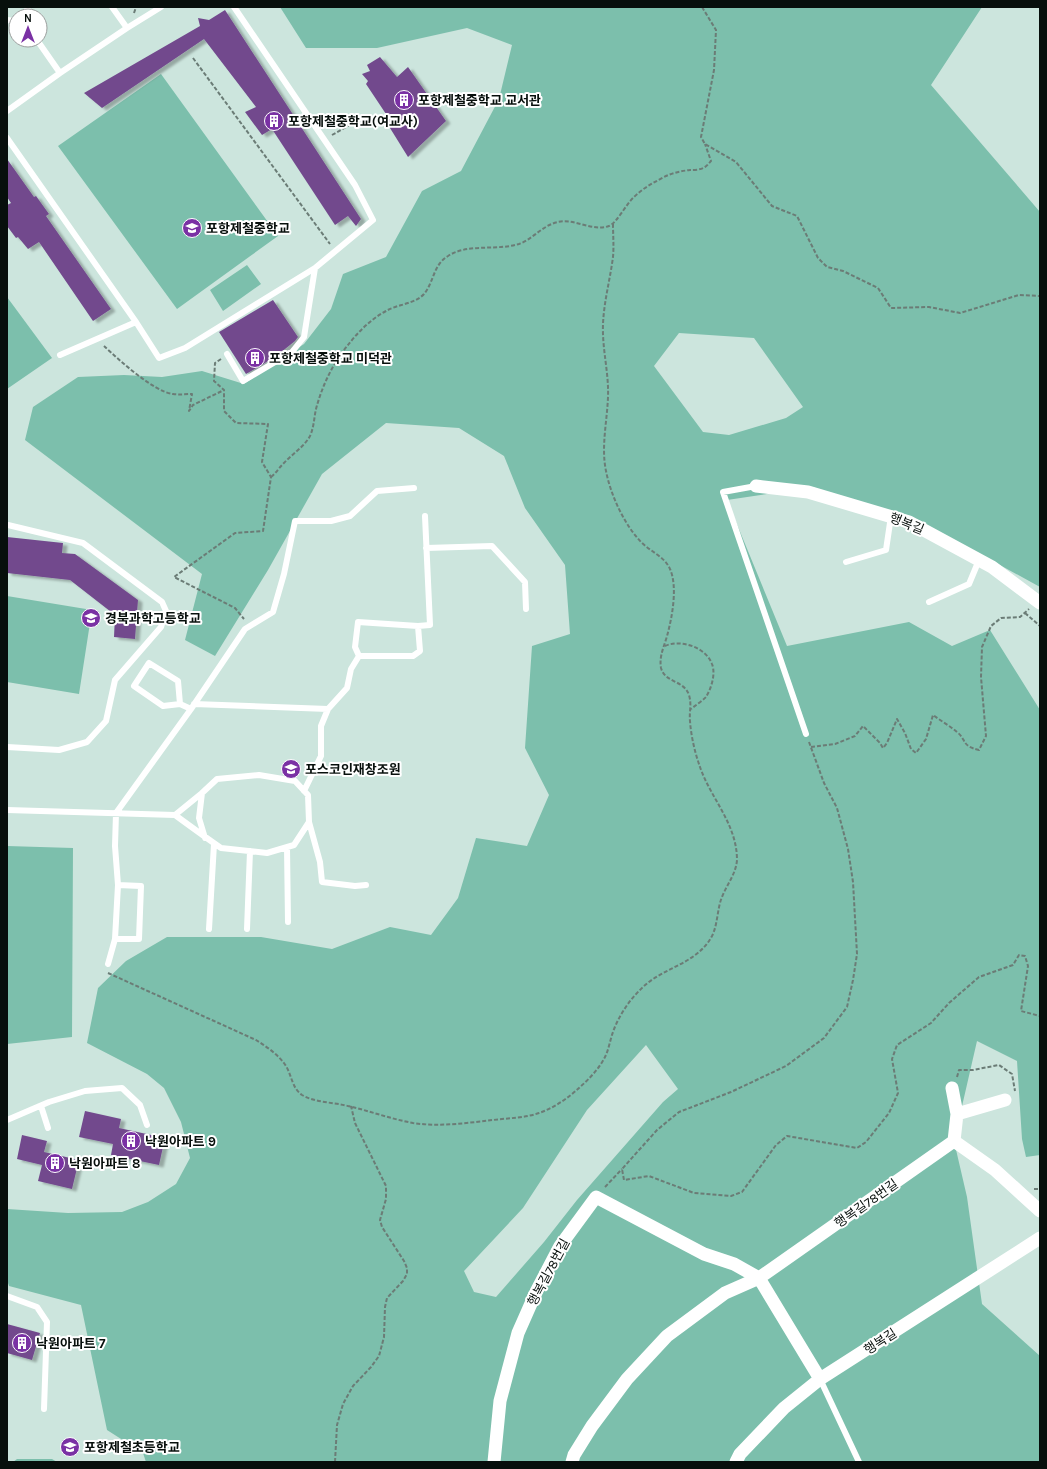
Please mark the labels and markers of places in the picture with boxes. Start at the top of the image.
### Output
building icon: 포항제철중학교 교서관 [393,89,415,111]
place label: 포항제철중학교 교서관 [418,93,541,108]
building icon: 포항제철중학교(여교사) [263,110,285,132]
place label: 포항제철중학교(여교사) [288,114,418,129]
school or university icon: 포항제철중학교 [181,217,203,239]
place label: 포항제철중학교 [206,221,290,236]
building icon: 포항제철중학교 미덕관 [244,347,266,369]
place label: 포항제철중학교 미덕관 [269,351,392,366]
school or university icon: 경북과학고등학교 [80,607,102,629]
place label: 경북과학고등학교 [105,611,201,626]
school or university icon: 포스코인재창조원 [280,758,302,780]
place label: 포스코인재창조원 [305,762,401,777]
building icon: 낙원아파트 9 [120,1130,142,1152]
place label: 낙원아파트 9 [145,1134,216,1149]
building icon: 낙원아파트 8 [44,1152,66,1174]
place label: 낙원아파트 8 [69,1156,141,1171]
building icon: 낙원아파트 7 [11,1332,33,1354]
place label: 낙원아파트 7 [36,1336,106,1351]
school or university icon: 포항제철초등학교 [59,1436,81,1458]
place label: 포항제철초등학교 [84,1440,180,1455]

